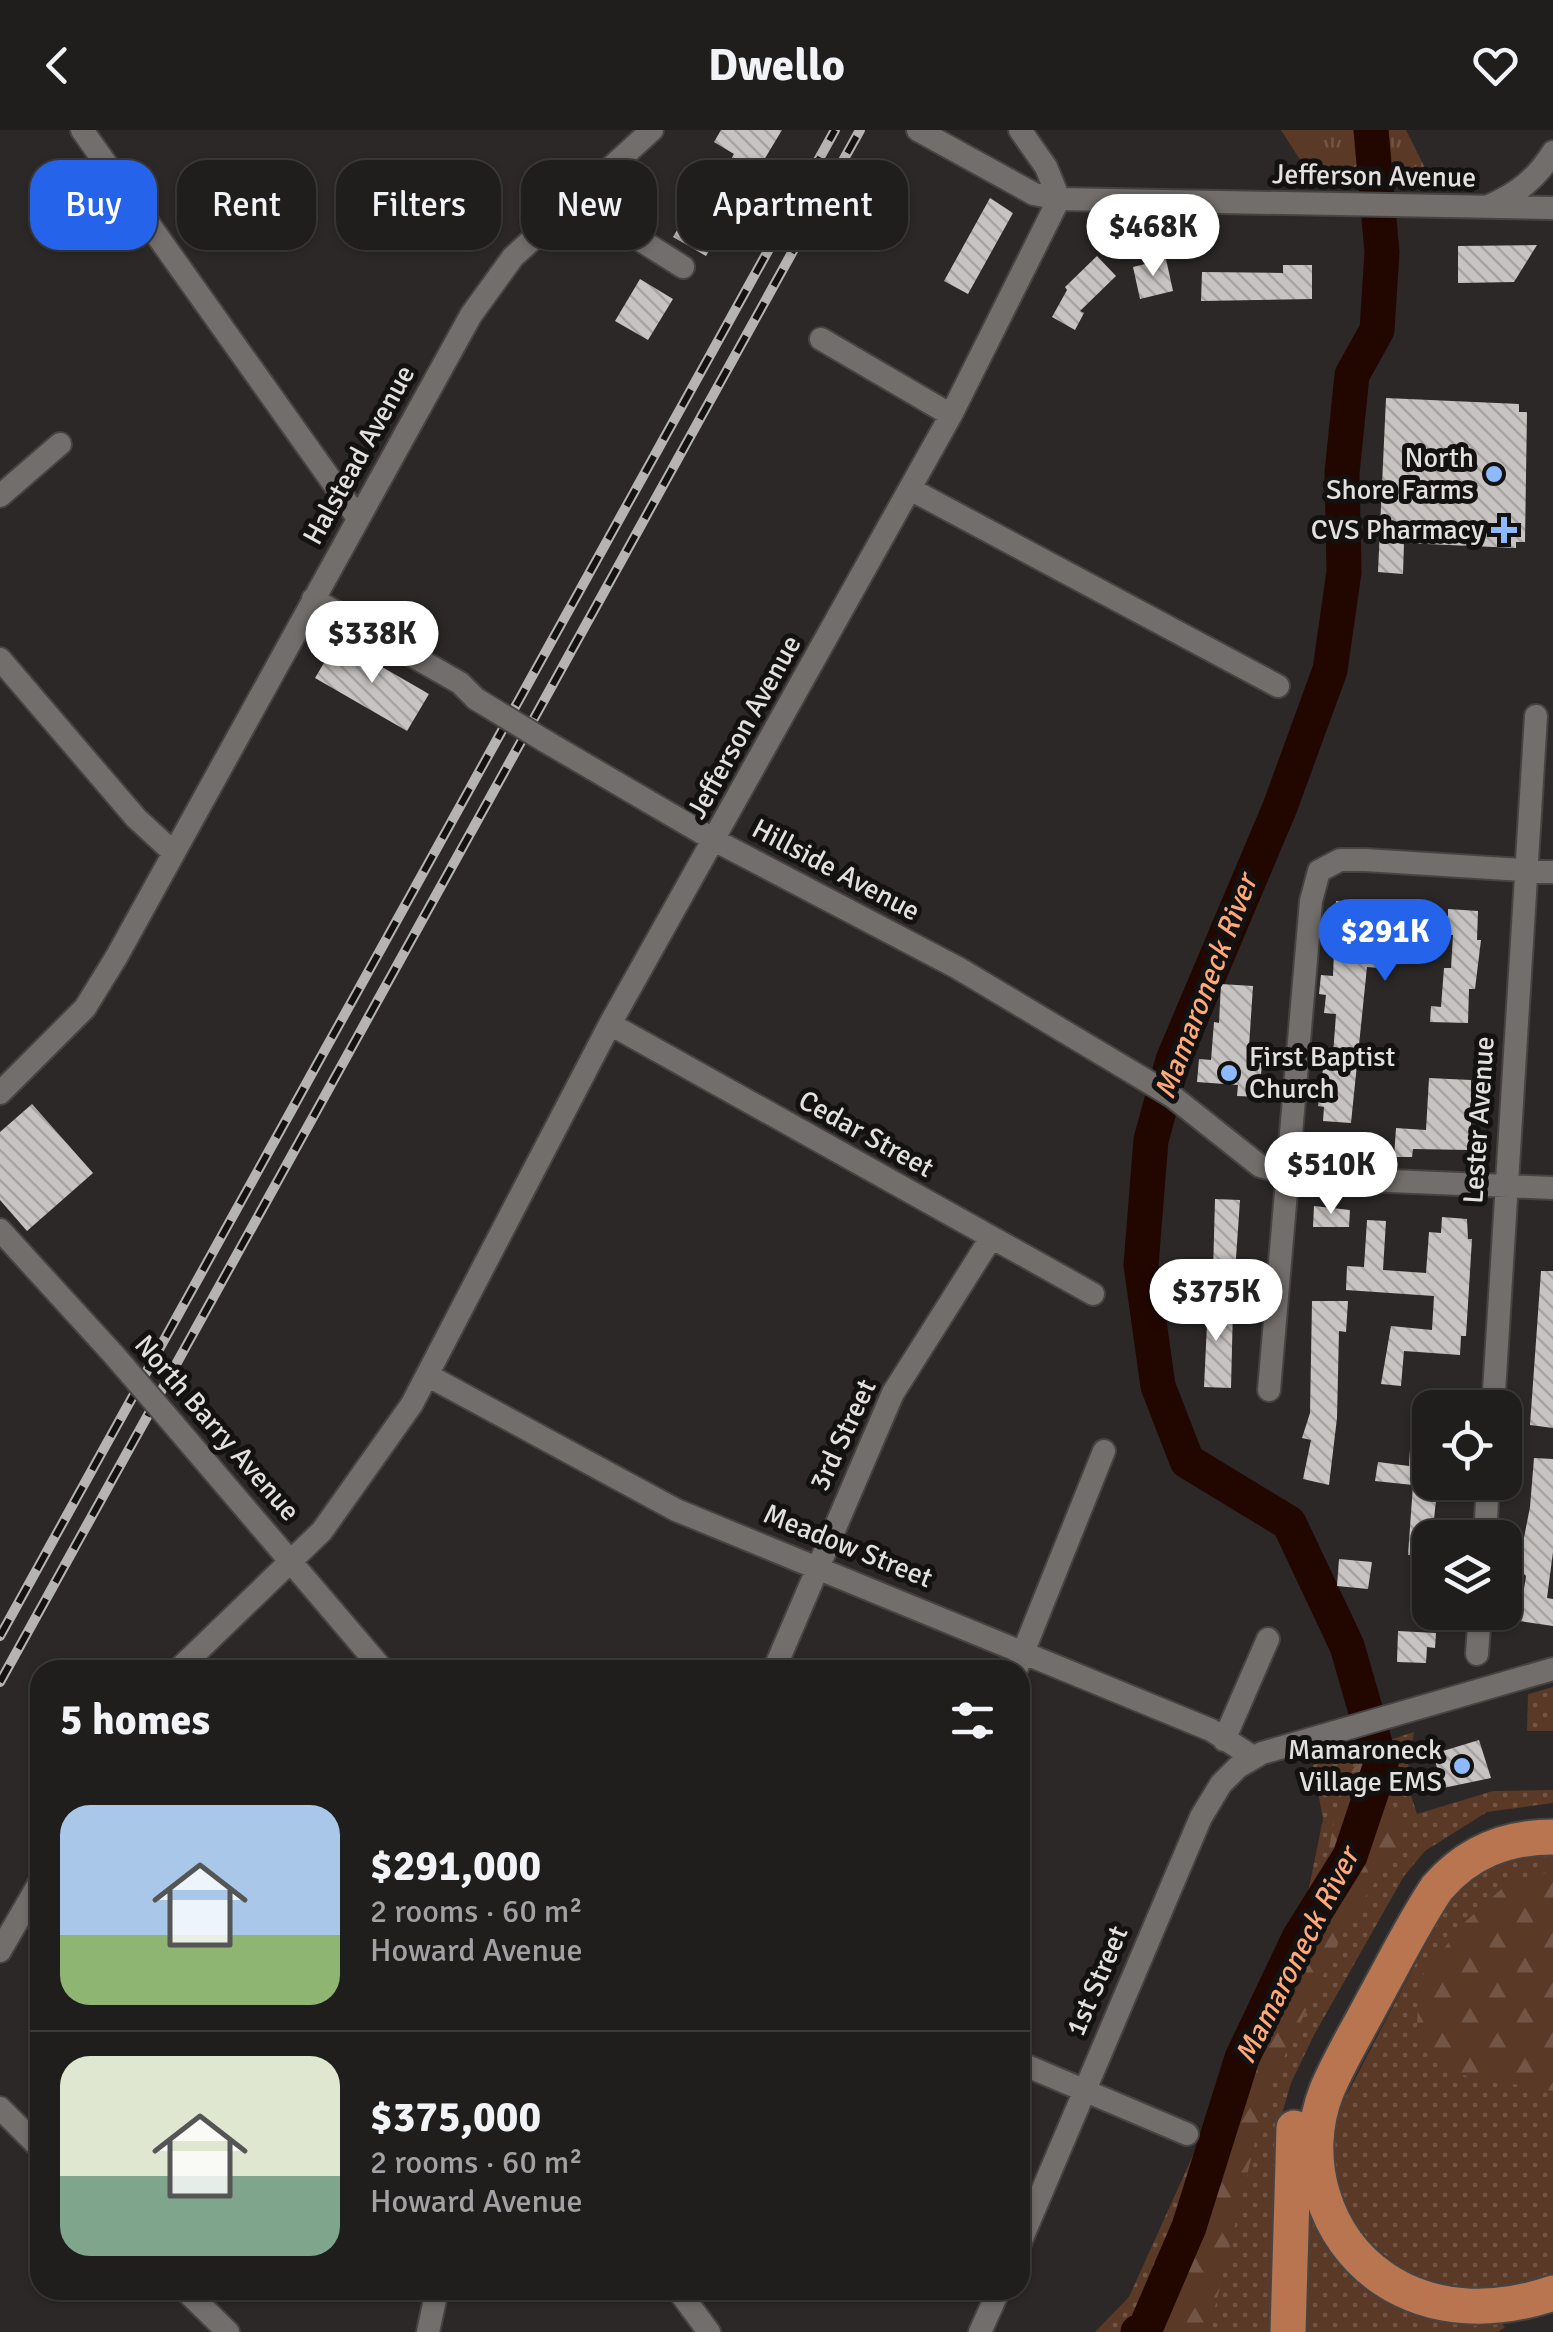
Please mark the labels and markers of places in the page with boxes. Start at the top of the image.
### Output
pin: $468K [1083,194,1223,279]
place label: North Shore Farms [1326,441,1474,507]
marker: North Shore Farms [1483,463,1505,485]
place label: CVS Pharmacy [1311,513,1484,547]
marker: CVS Pharmacy [1493,519,1515,541]
pin: $338K [302,601,442,686]
pin: $291K [1315,899,1455,984]
place label: First Baptist Church [1249,1040,1396,1106]
marker: First Baptist Church [1218,1062,1240,1084]
pin: $510K [1261,1132,1401,1217]
pin: $375K [1146,1259,1286,1344]
place label: Mamaroneck Village EMS [1288,1733,1442,1799]
marker: Mamaroneck Village EMS [1451,1755,1473,1777]

